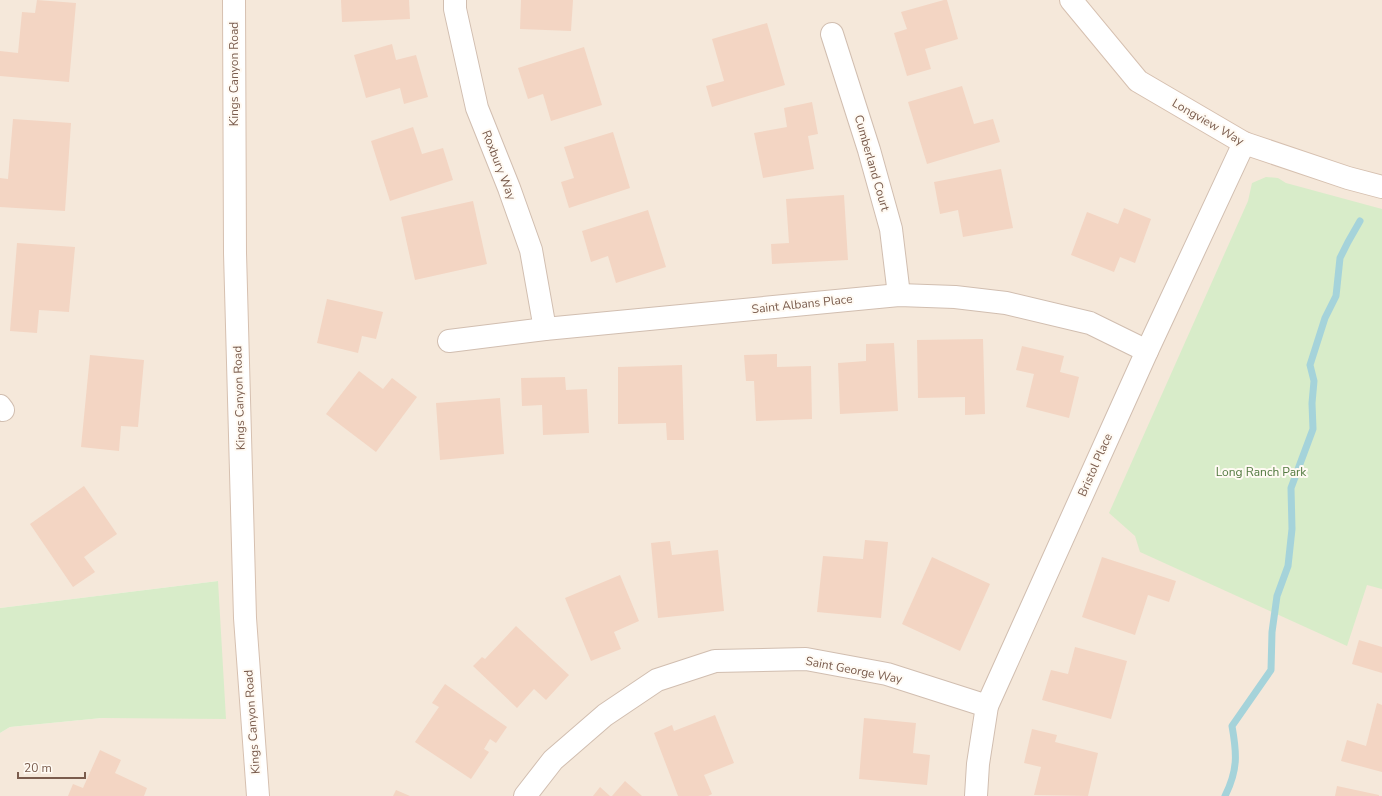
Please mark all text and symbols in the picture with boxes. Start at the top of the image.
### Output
street label: Kings Canyon Road [226,22,242,126]
street label: Longview Way [1169,95,1248,149]
street label: Cumberland Court [851,113,894,214]
street label: Roxbury Way [478,128,520,203]
street label: Saint Albans Place [751,291,853,317]
street label: Kings Canyon Road [229,345,249,451]
street label: Bristol Place [1074,431,1116,499]
park label: Long Ranch Park [1216,464,1307,480]
street label: Saint George Way [804,653,904,687]
street label: Kings Canyon Road [240,669,264,775]
scale bar [18,754,85,780]
text: 20 m [24,760,52,776]

